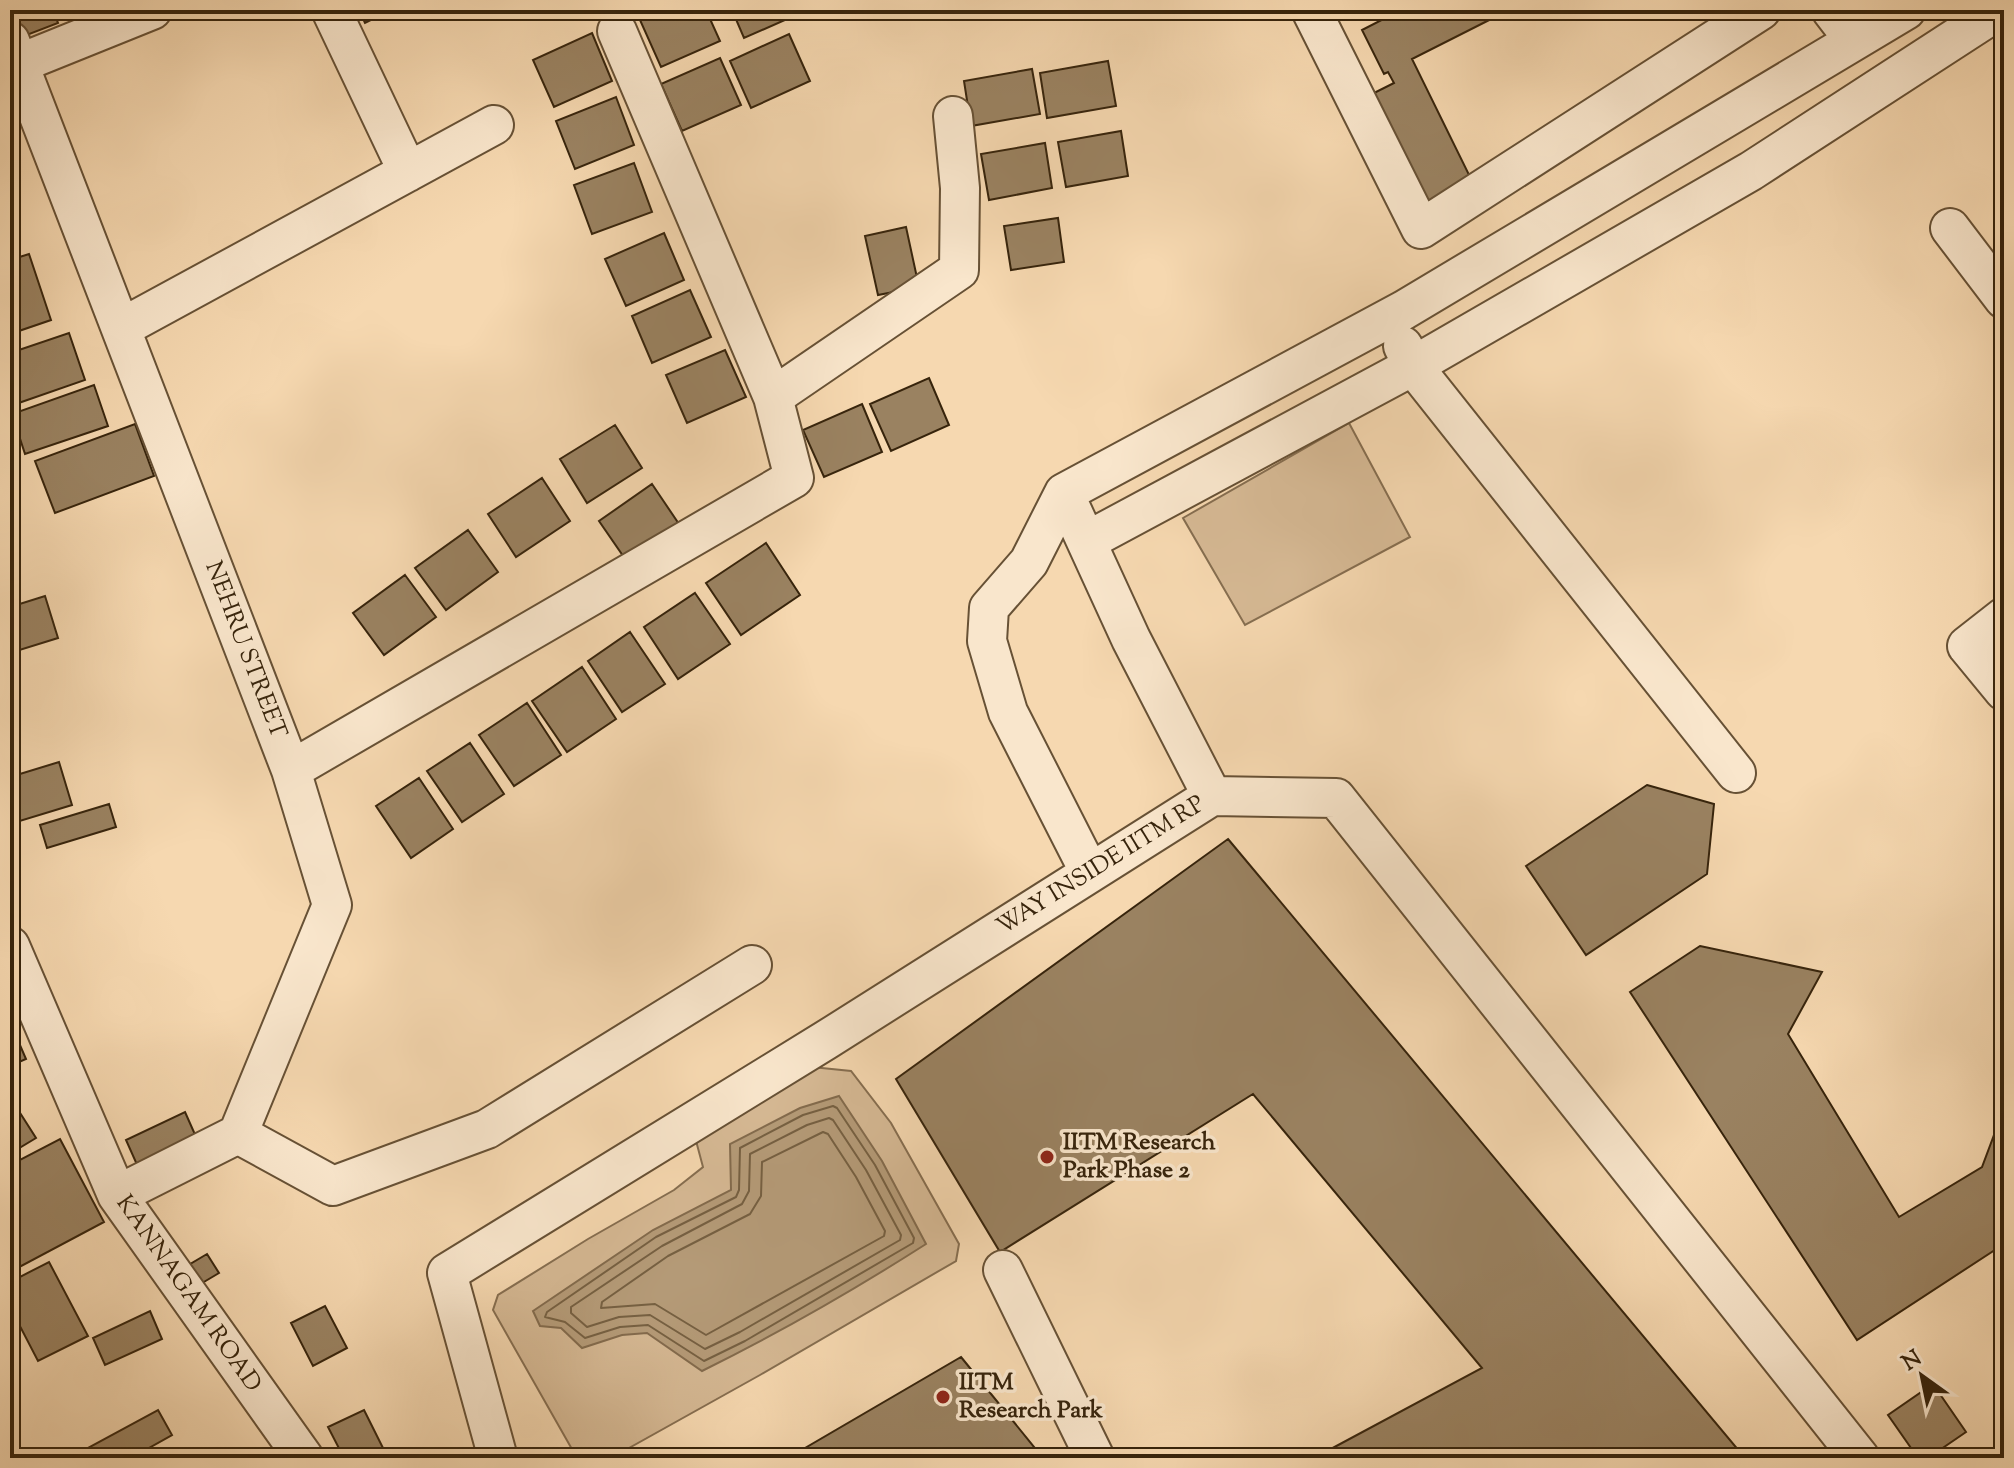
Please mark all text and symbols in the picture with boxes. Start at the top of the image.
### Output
street label: NEHRU STREET [196,556,294,744]
street label: WAY INSIDE IITM RP [990,788,1212,944]
place label: IITM Research Park Phase 2 [1063,1126,1217,1188]
marker: IITM Research Park Phase 2 [1038,1148,1056,1166]
street label: KANNAGAM ROAD [107,1189,269,1399]
north arrow [1882,1336,1962,1416]
text: N [1897,1343,1929,1380]
place label: IITM Research Park [959,1366,1104,1428]
marker: IITM Research Park [934,1388,952,1406]

